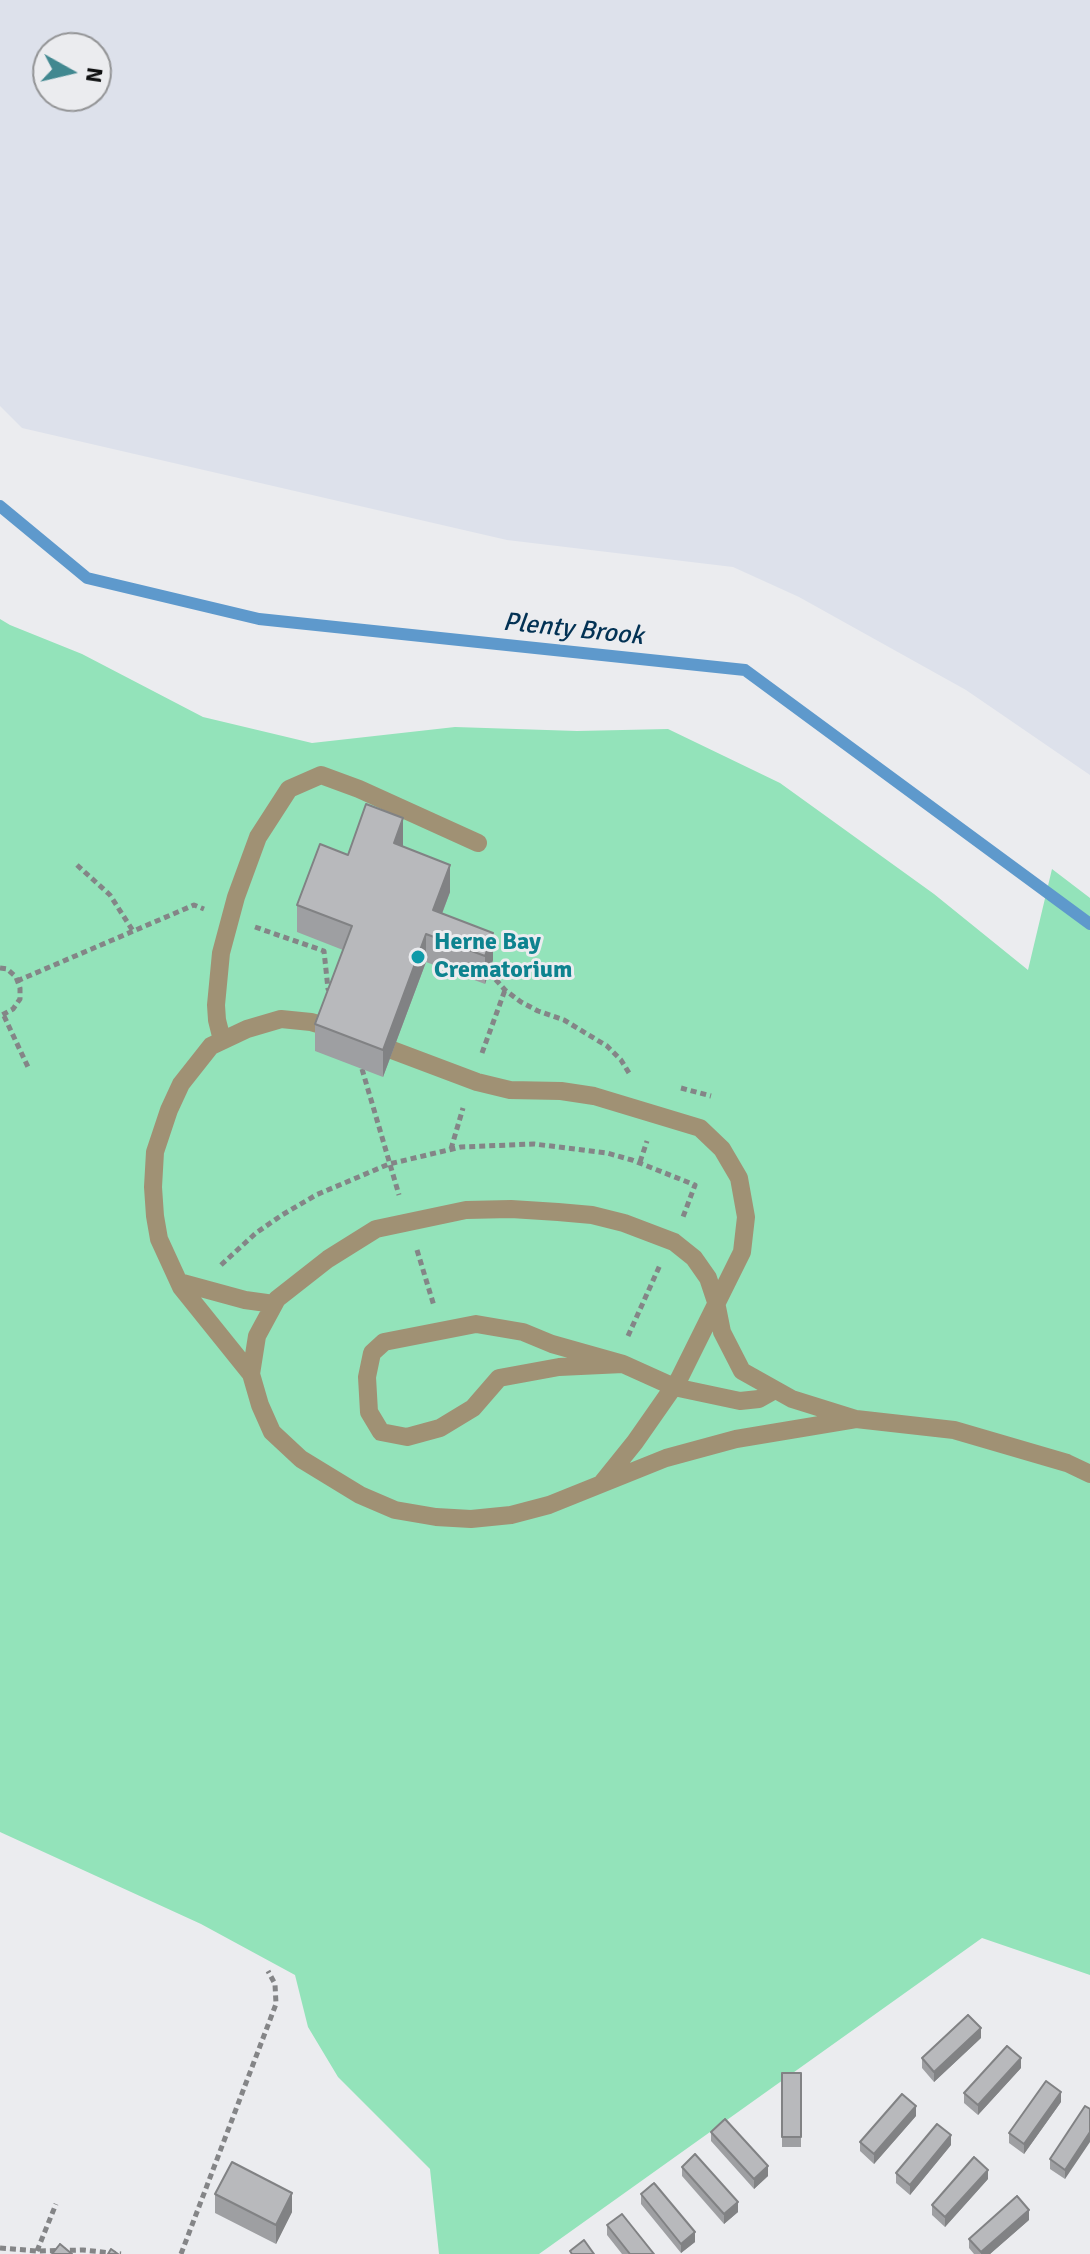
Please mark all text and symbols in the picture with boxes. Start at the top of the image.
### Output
north arrow [32,32,112,112]
text: N [80,66,109,85]
water label: Plenty Brook [501,607,645,653]
place label: Herne Bay Crematorium [434,929,572,985]
marker: Herne Bay Crematorium [409,948,427,966]

